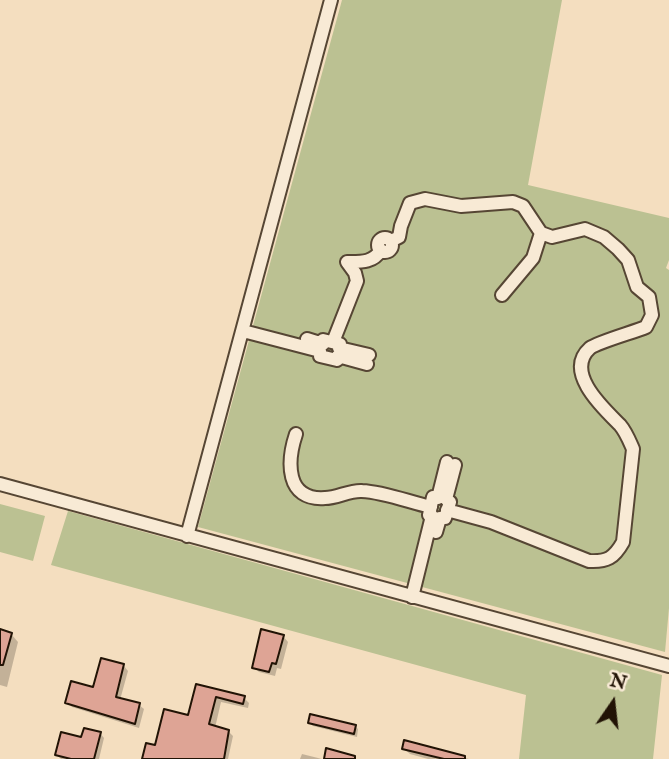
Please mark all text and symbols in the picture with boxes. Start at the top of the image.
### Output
north arrow [578,668,648,738]
text: N [607,669,629,696]

